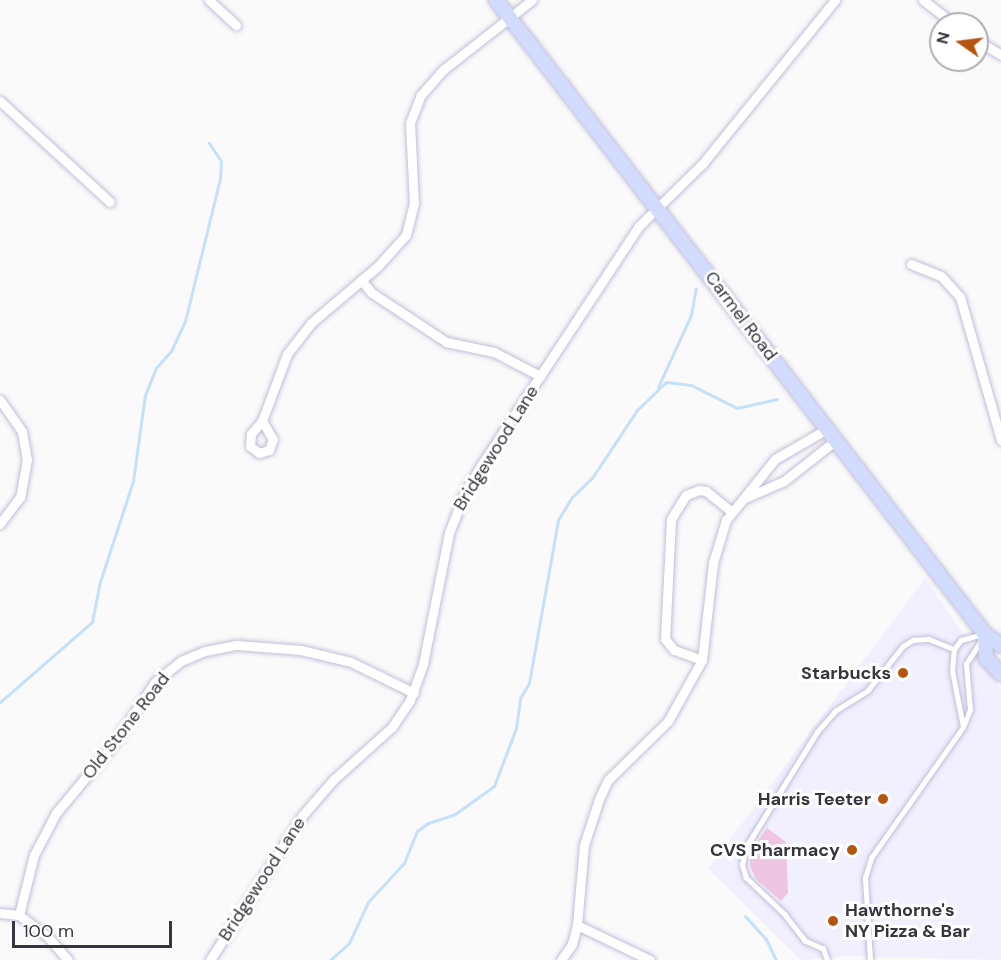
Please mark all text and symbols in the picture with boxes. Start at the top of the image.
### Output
north arrow [929,12,989,72]
text: N [931,30,955,46]
street label: Carmel Road [700,267,782,365]
street label: Bridgewood Lane [449,382,543,514]
place label: Starbucks [801,662,891,684]
marker: Starbucks [896,666,910,680]
street label: Old Stone Road [78,668,174,784]
place label: Harris Teeter [758,788,871,810]
marker: Harris Teeter [876,792,890,806]
street label: Bridgewood Lane [214,813,310,945]
place label: CVS Pharmacy [710,839,840,861]
marker: CVS Pharmacy [845,843,859,857]
place label: Hawthorne's NY Pizza & Bar [845,900,970,942]
scale bar [15,909,176,947]
marker: Hawthorne's NY Pizza & Bar [826,914,840,928]
text: 100 m [23,919,74,943]

